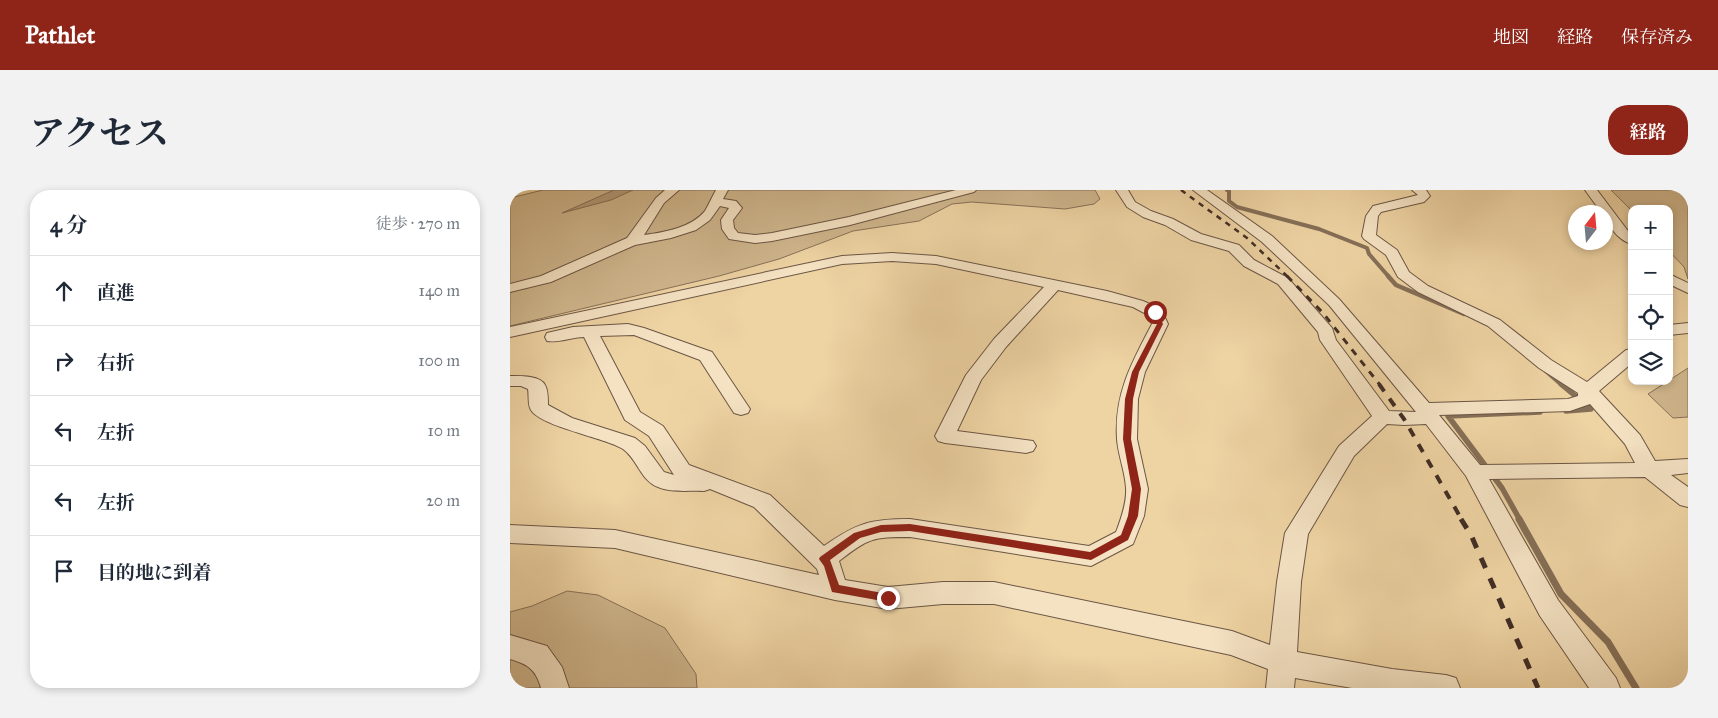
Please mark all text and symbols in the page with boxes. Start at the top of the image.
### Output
text: Pathlet [25,20,95,50]
text: 地図 [1493,26,1529,48]
text: 経路 [1557,26,1593,48]
text: 保存済み [1621,26,1693,48]
button: 経路 [1608,105,1688,155]
text: アクセス [30,112,169,155]
north arrow [1568,205,1613,250]
map controls [1628,205,1673,385]
button: + [1628,205,1673,250]
text: 4 分 [50,212,87,238]
text: 徒歩 · 270 m [375,214,460,233]
button: − [1628,250,1673,295]
icon: ahead [50,277,78,305]
text: 直進 [97,281,135,304]
text: 140 m [419,281,460,300]
button: locate [1628,295,1673,340]
route start [1144,301,1167,324]
button: layers [1628,340,1673,385]
icon: right [50,347,78,375]
text: 右折 [97,351,135,374]
text: 100 m [418,351,460,370]
icon: left [50,417,78,445]
text: 左折 [97,421,135,444]
text: 10 m [428,421,460,440]
icon: left [50,487,78,515]
text: 左折 [97,491,135,514]
text: 20 m [426,491,460,510]
icon: arrive [50,557,78,585]
text: 目的地に到着 [97,561,211,584]
route end [877,587,900,610]

